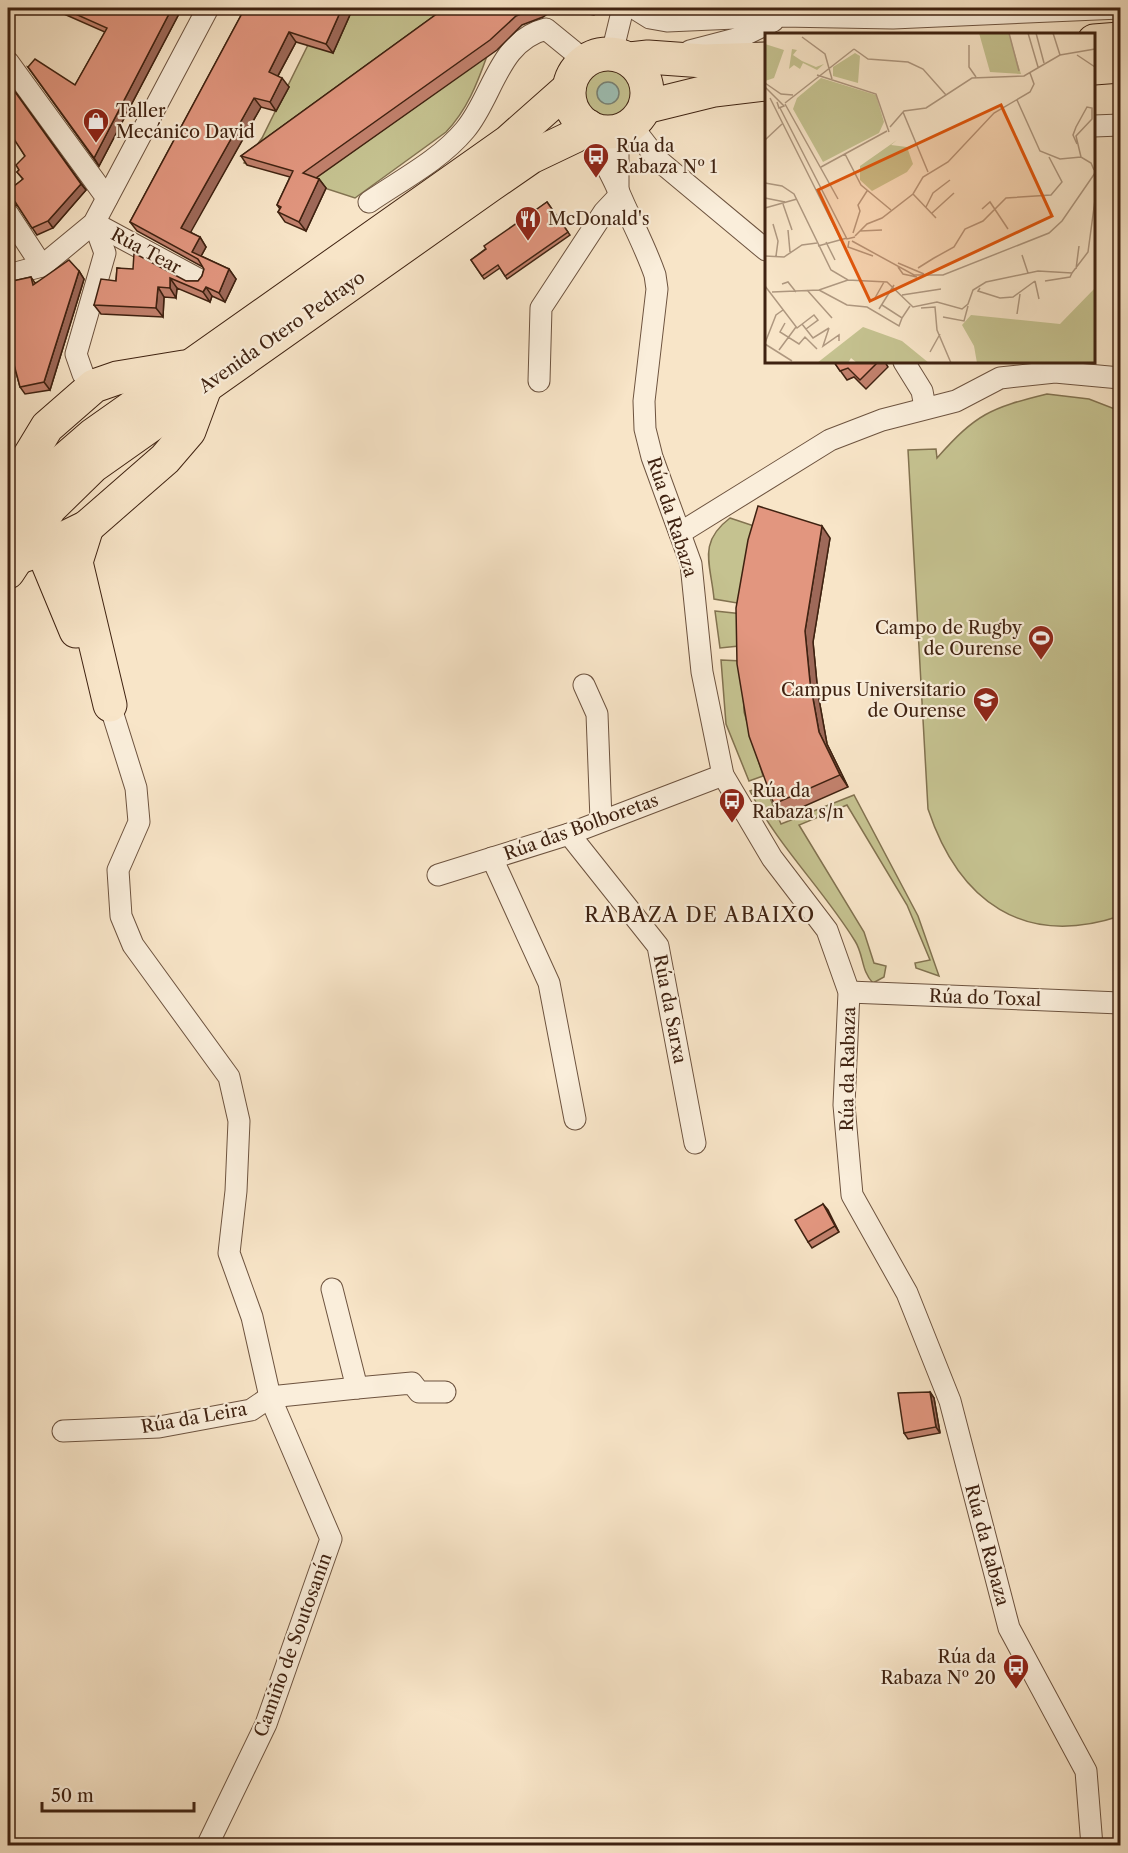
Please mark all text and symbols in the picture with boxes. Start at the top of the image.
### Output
inset map [765,33,1095,363]
place label: Taller Mecánico David [116,100,255,143]
shop icon: Taller Mecánico David [81,106,111,144]
place label: Rúa da Rabaza Nº 1 [616,135,718,178]
bus stop icon: Rúa da Rabaza Nº 1 [581,141,611,179]
restaurant icon: McDonald's [513,204,543,242]
place label: McDonald's [548,208,650,230]
street label: Rúa Tear [107,223,185,279]
street label: Avenida Otero Pedrayo [194,266,369,398]
street label: Rúa da Rabaza [642,454,702,580]
place label: Campo de Rugby de Ourense [875,617,1023,660]
sports icon: Campo de Rugby de Ourense [1026,623,1056,661]
place label: Campus Universitario de Ourense [781,679,966,722]
school or university icon: Campus Universitario de Ourense [971,685,1001,723]
place label: Rúa da Rabaza s/n [752,780,844,823]
bus stop icon: Rúa da Rabaza s/n [717,786,747,824]
street label: Rúa das Bolboretas [501,789,661,865]
district label: RABAZA DE ABAIXO [584,903,816,927]
street label: Rúa da Sarxa [649,952,691,1066]
street label: Rúa do Toxal [929,985,1041,1011]
street label: Rúa da Rabaza [836,1006,860,1132]
street label: Rúa da Leira [139,1398,249,1438]
street label: Rúa da Rabaza [960,1482,1014,1609]
street label: Camiño de Soutosanín [249,1550,337,1740]
place label: Rúa da Rabaza Nº 20 [880,1646,996,1689]
bus stop icon: Rúa da Rabaza Nº 20 [1001,1652,1031,1690]
scale bar [42,1775,194,1813]
text: 50 m [51,1785,94,1807]

